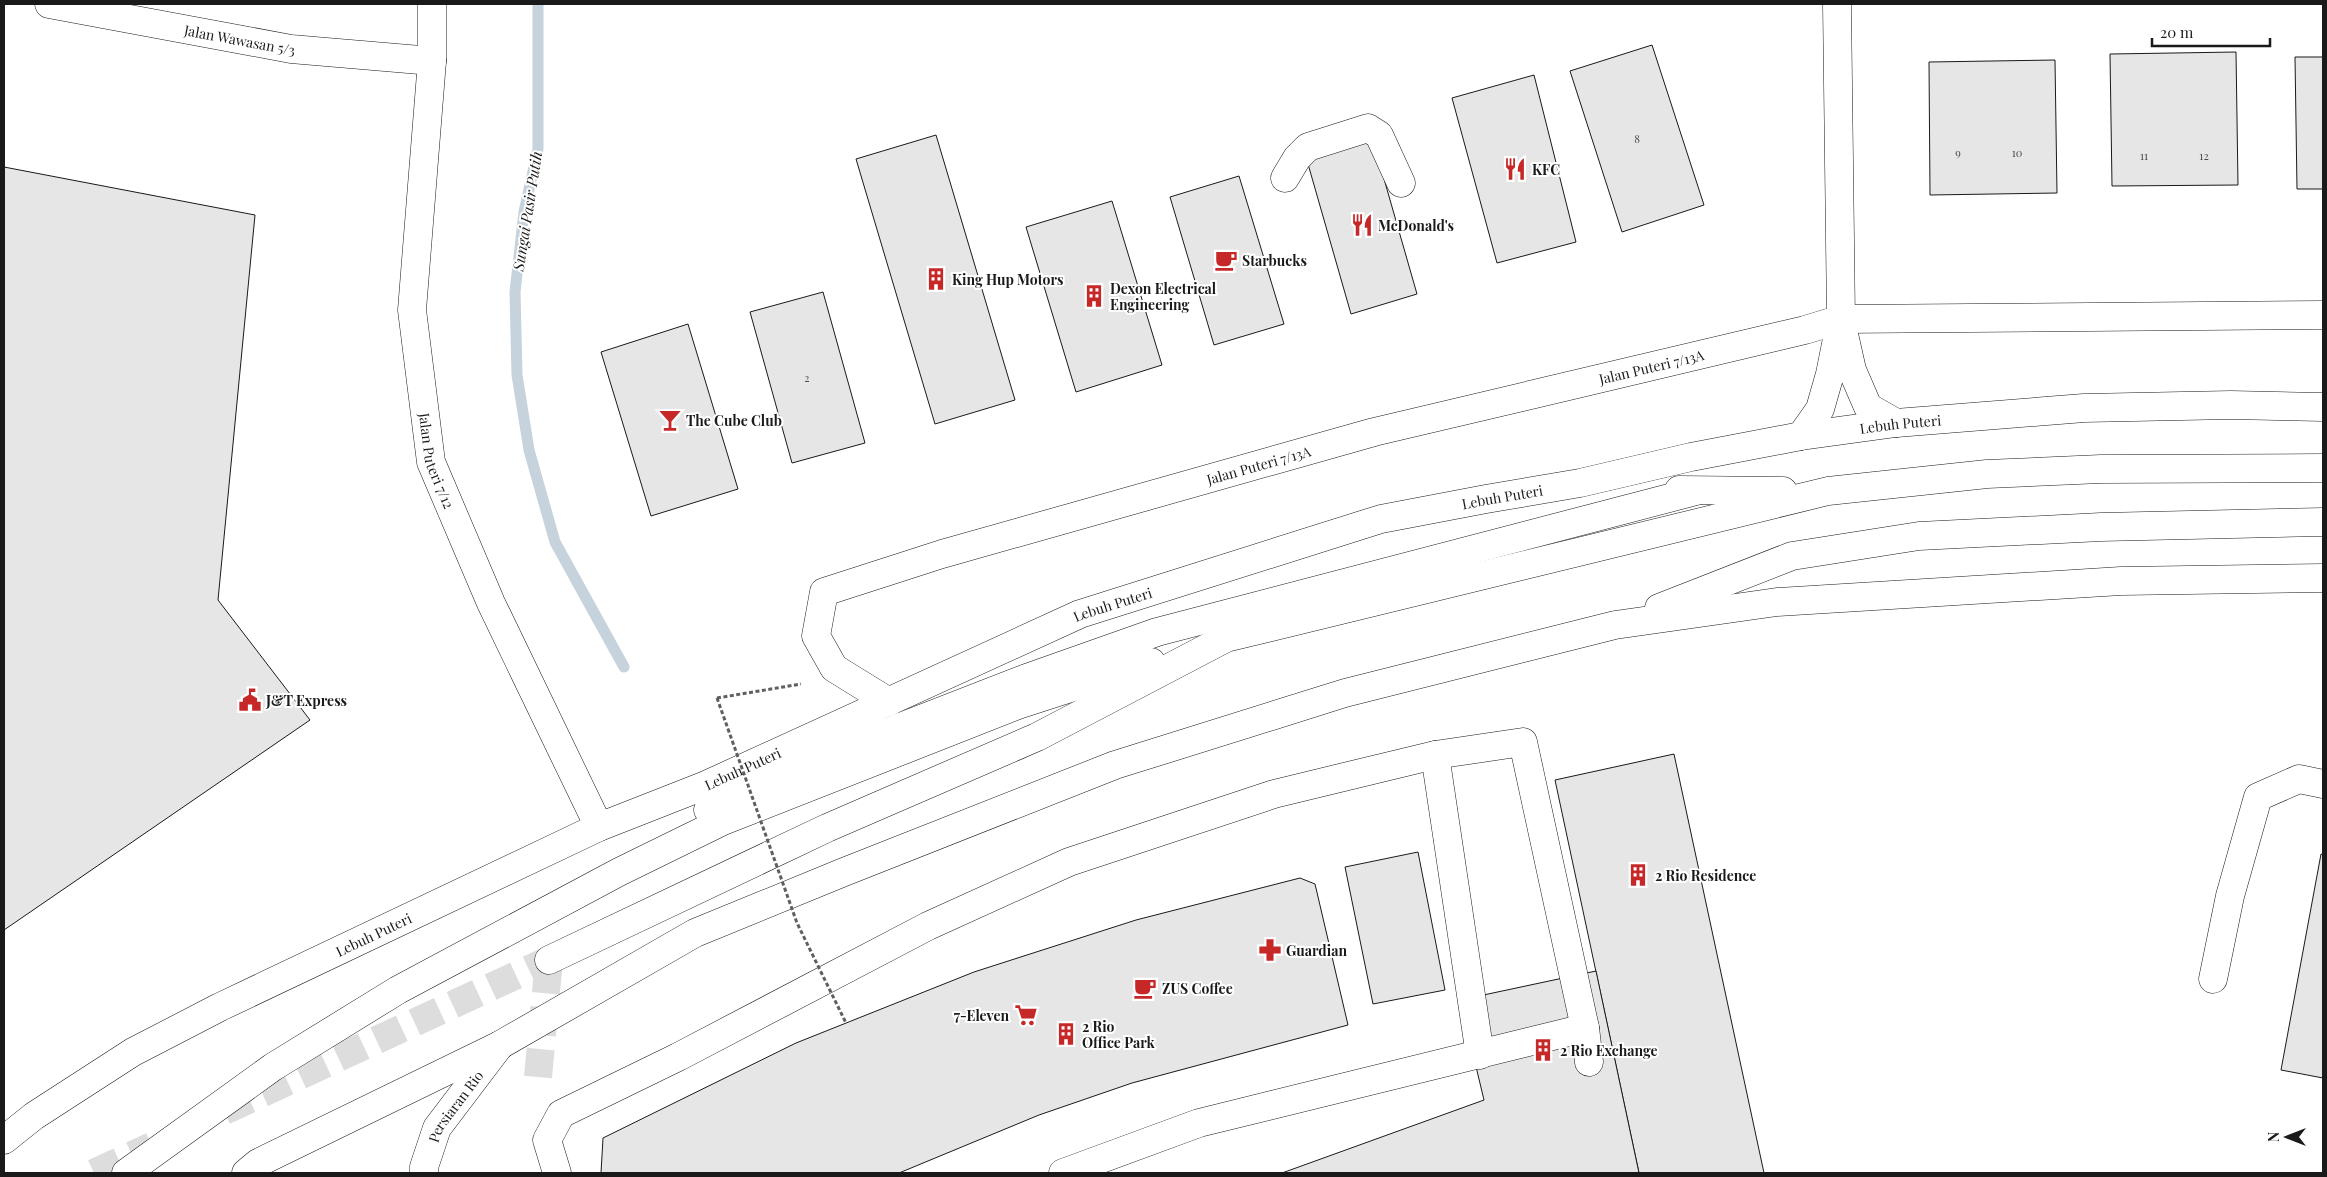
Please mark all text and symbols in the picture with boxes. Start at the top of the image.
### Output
scale bar [2152,15,2270,47]
street label: Jalan Wawasan 5/3 [182,20,296,59]
text: 20 m [2160,22,2194,42]
house number: 8 [1634,131,1640,146]
house number: 9 [1955,145,1961,160]
house number: 10 [2012,145,2023,160]
house number: 11 [2140,148,2148,163]
house number: 12 [2199,148,2209,163]
water label: Sungai Pasir Putih [508,150,546,273]
restaurant icon: KFC [1502,156,1528,182]
place label: KFC [1532,160,1560,179]
restaurant icon: McDonald's [1349,212,1375,238]
place label: McDonald's [1378,216,1454,235]
cafe icon: Starbucks [1213,247,1239,273]
place label: Starbucks [1242,251,1307,270]
building icon: King Hup Motors [923,266,949,292]
place label: King Hup Motors [952,270,1064,289]
place label: Dexon Electrical Engineering [1110,279,1217,314]
building icon: Dexon Electrical Engineering [1081,283,1107,309]
street label: Jalan Puteri 7/13A [1596,345,1706,388]
house number: 2 [804,370,810,385]
bar icon: The Cube Club [657,407,683,433]
street label: Lebuh Puteri [1858,410,1942,437]
street label: Jalan Puteri 7/12 [415,411,459,512]
place label: The Cube Club [686,411,782,430]
street label: Jalan Puteri 7/13A [1203,441,1313,489]
street label: Lebuh Puteri [1460,480,1544,513]
street label: Lebuh Puteri [1070,582,1154,626]
public building icon: J&T Express [237,687,263,713]
place label: J&T Express [265,691,347,710]
street label: Lebuh Puteri [701,743,784,794]
building icon: 2 Rio Residence [1625,862,1651,888]
place label: 2 Rio Residence [1655,866,1756,885]
street label: Lebuh Puteri [332,908,414,960]
pharmacy icon: Guardian [1257,937,1283,963]
place label: Guardian [1286,941,1347,960]
cafe icon: ZUS Coffee [1132,975,1158,1001]
place label: ZUS Coffee [1162,979,1233,998]
supermarket icon: 7-Eleven [1013,1002,1039,1028]
place label: 7-Eleven [954,1006,1009,1025]
place label: 2 Rio Office Park [1082,1017,1155,1052]
building icon: 2 Rio Office Park [1053,1021,1079,1047]
building icon: 2 Rio Exchange [1530,1037,1556,1063]
place label: 2 Rio Exchange [1560,1041,1658,1060]
street label: Persiaran Rio [423,1066,487,1145]
north arrow [2262,1112,2312,1162]
text: N [2264,1132,2283,1142]

